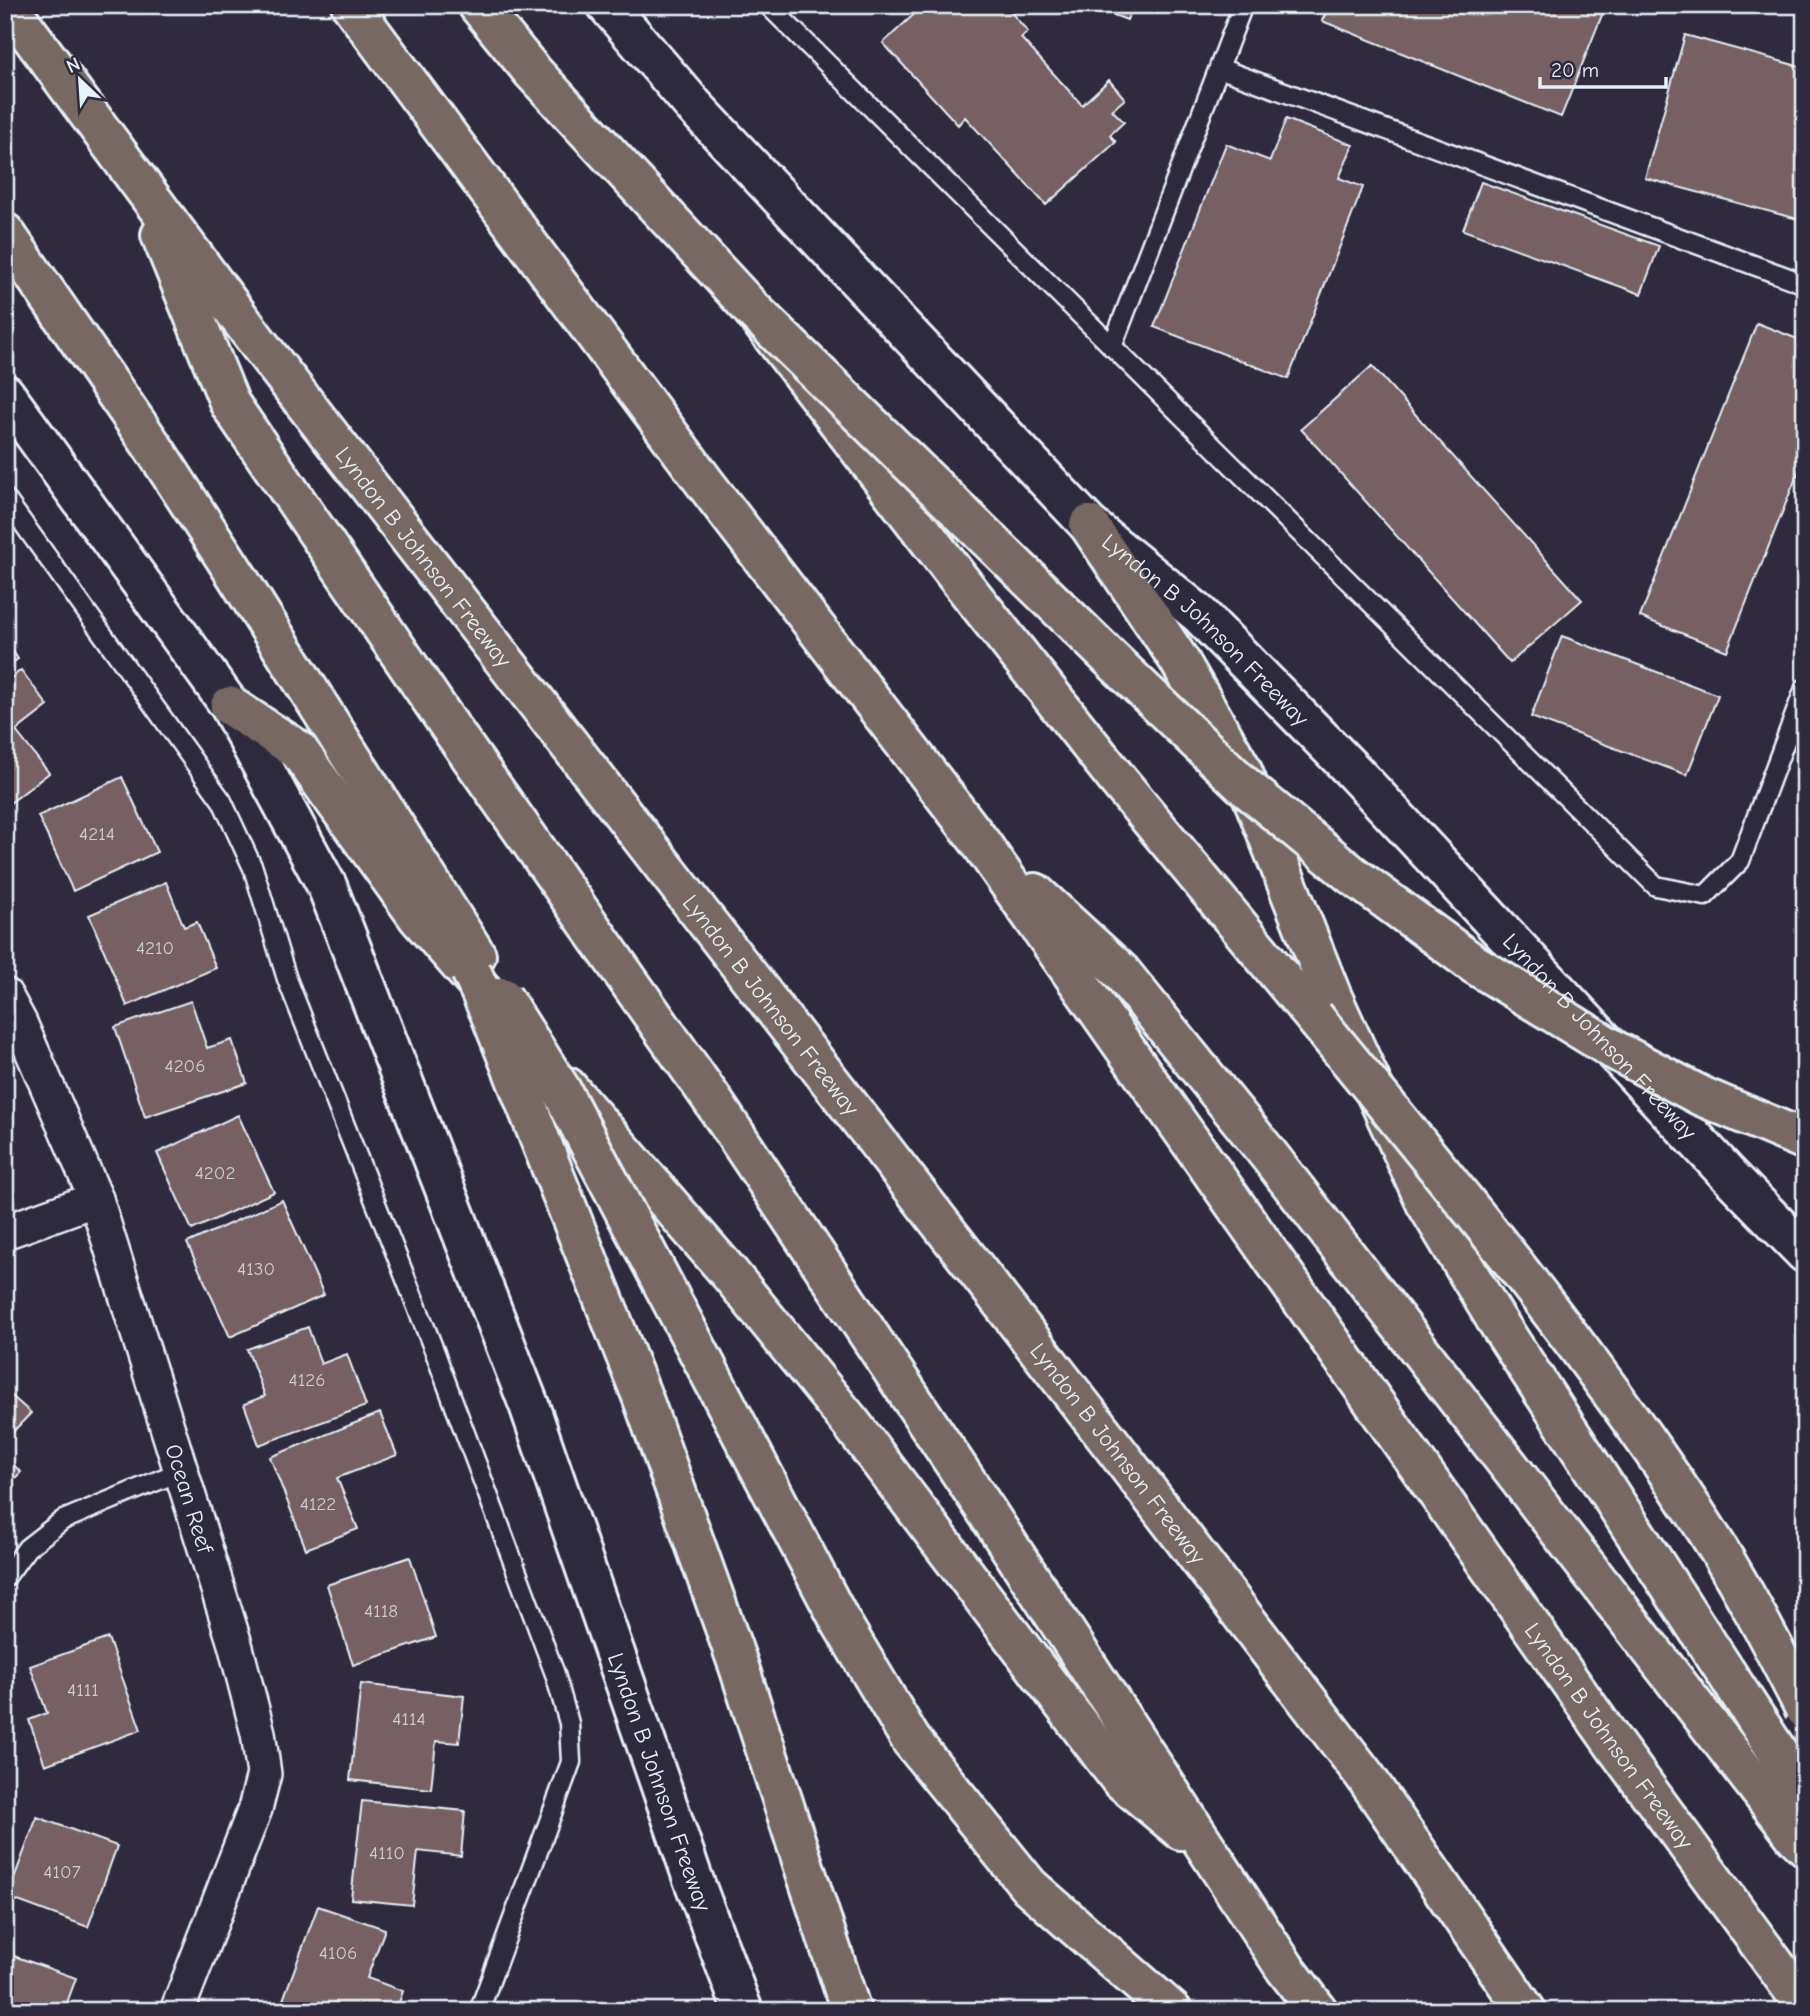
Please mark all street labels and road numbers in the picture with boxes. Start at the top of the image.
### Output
street label: Lyndon B Johnson Freeway [330,441,518,673]
street label: Lyndon B Johnson Freeway [1097,528,1315,732]
street label: Lyndon B Johnson Freeway [677,889,865,1121]
street label: Lyndon B Johnson Freeway [1497,928,1703,1146]
street label: Lyndon B Johnson Freeway [1025,1338,1212,1570]
street label: Ocean Reef [160,1440,220,1558]
street label: Lyndon B Johnson Freeway [1519,1617,1700,1855]
street label: Lyndon B Johnson Freeway [602,1649,718,1915]

